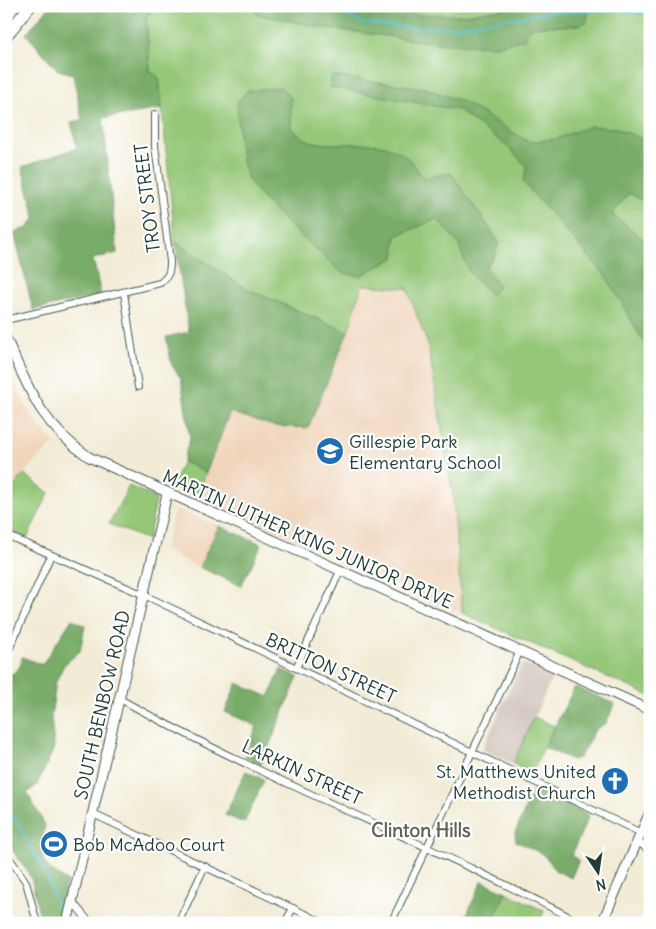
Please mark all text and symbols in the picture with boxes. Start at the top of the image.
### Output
street label: TROY STREET [129,142,165,254]
place label: Gillespie Park Elementary School [349,430,501,474]
school or university icon: Gillespie Park Elementary School [315,436,345,466]
street label: MARTIN LUTHER KING JUNIOR DRIVE [159,464,457,614]
street label: SOUTH BENBOW ROAD [69,608,135,802]
street label: BRITTON STREET [262,628,400,708]
street label: LARKIN STREET [238,734,366,810]
place label: St. Matthews United Methodist Church [436,760,596,804]
church icon: St. Matthews United Methodist Church [600,766,630,796]
district label: Clinton Hills [371,818,471,842]
sports icon: Bob McAdoo Court [39,829,69,859]
place label: Bob McAdoo Court [73,833,225,856]
north arrow [574,846,624,896]
text: N [594,875,608,895]

